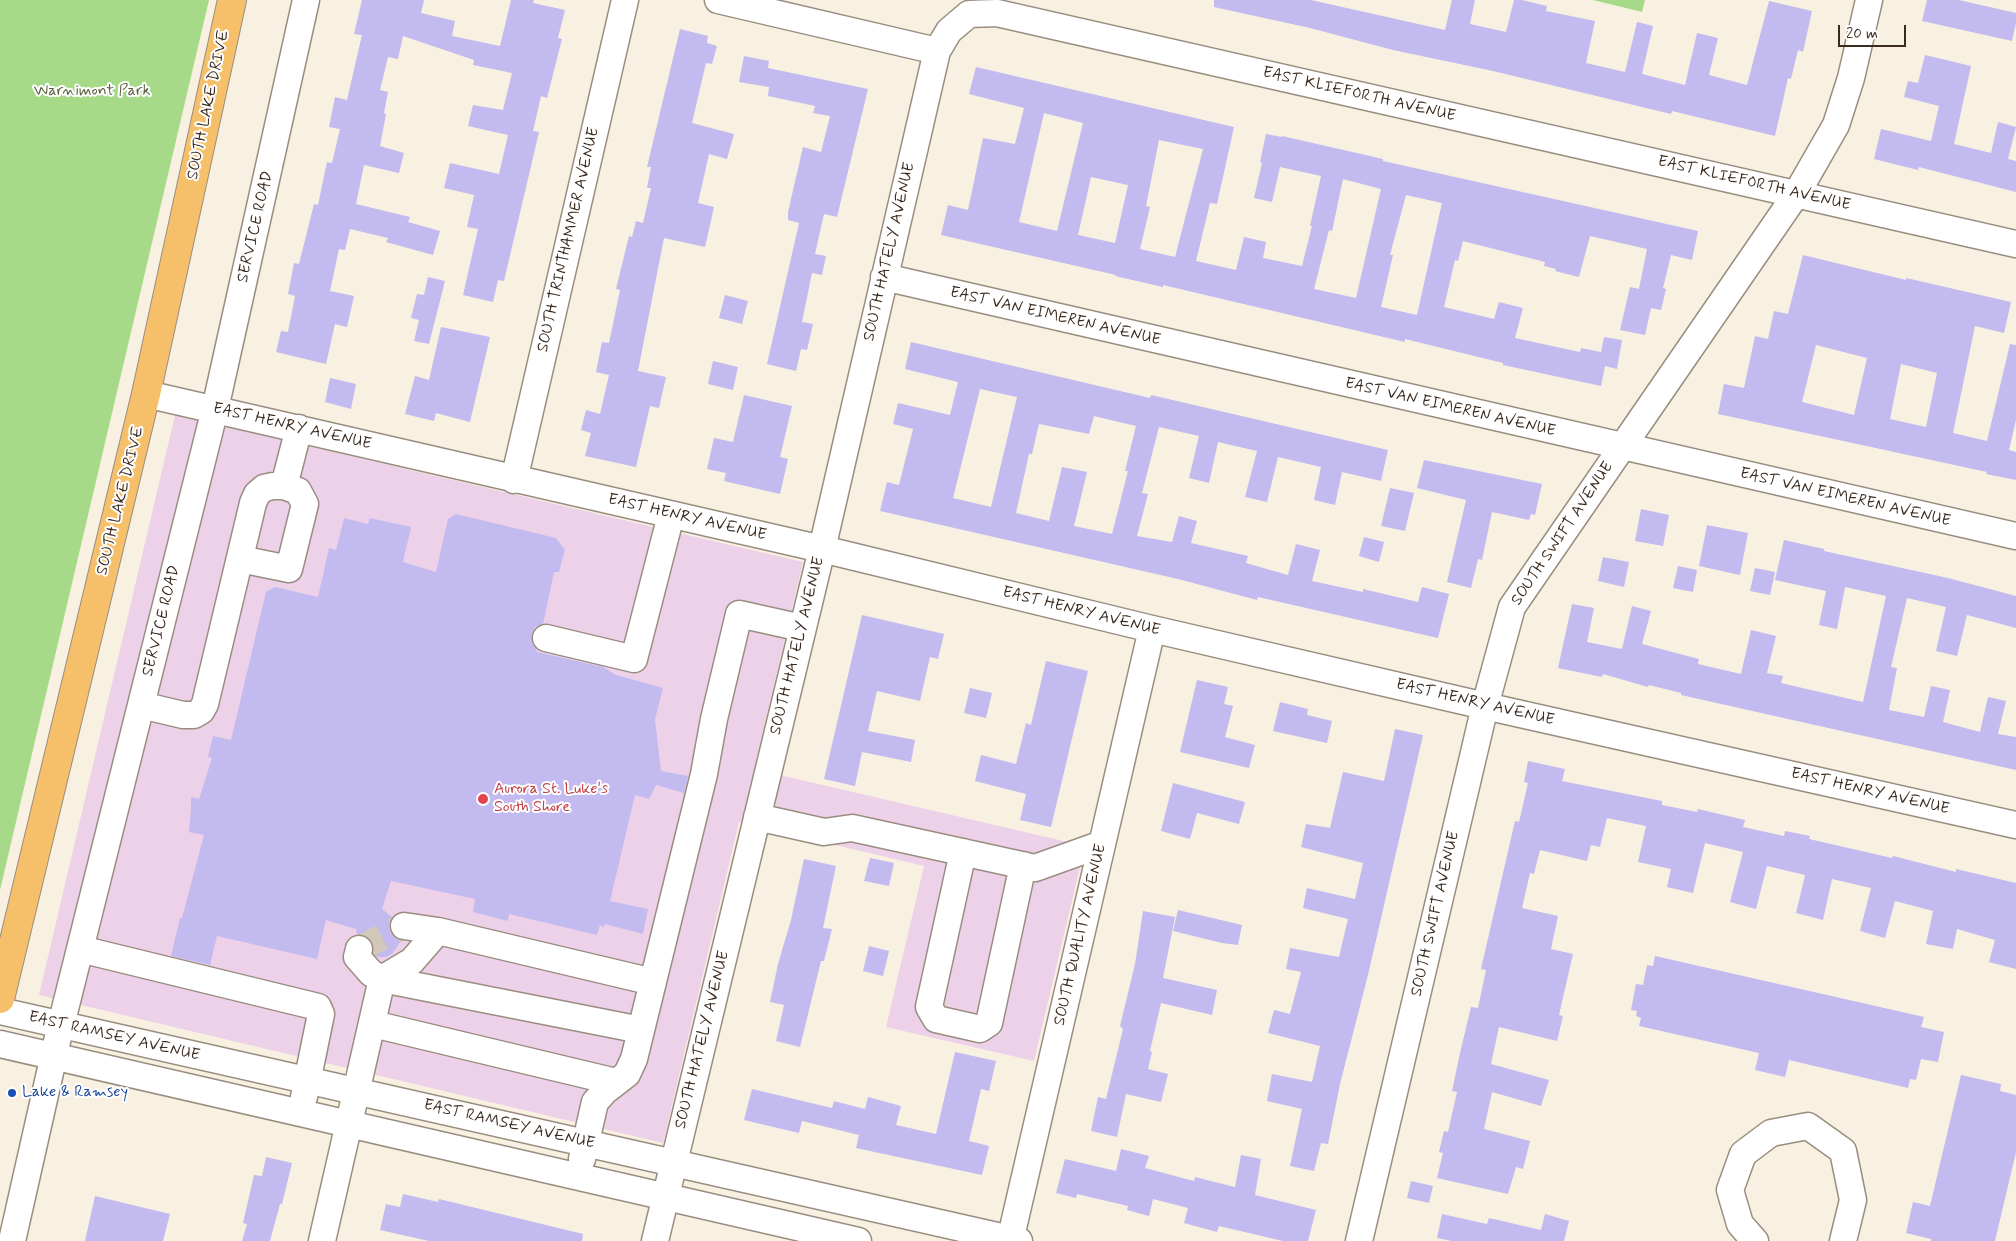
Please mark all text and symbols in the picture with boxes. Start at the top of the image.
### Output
scale bar [1841,15,1908,47]
text: 20 m [1846,24,1878,44]
street label: SOUTH LAKE DRIVE [184,28,234,182]
street label: EAST KLIEFORTH AVENUE [1261,63,1457,127]
park label: Warnimont Park [34,82,150,102]
street label: SOUTH TRINTHAMMER AVENUE [534,126,604,354]
street label: EAST KLIEFORTH AVENUE [1656,152,1852,216]
street label: SOUTH HATELY AVENUE [860,161,920,343]
street label: SERVICE ROAD [234,169,278,285]
street label: EAST VAN EIMEREN AVENUE [948,283,1162,351]
street label: EAST VAN EIMEREN AVENUE [1343,374,1557,442]
street label: EAST HENRY AVENUE [211,399,373,455]
street label: SOUTH LAKE DRIVE [93,425,149,577]
street label: SOUTH SWIFT AVENUE [1508,459,1618,609]
street label: EAST VAN EIMEREN AVENUE [1738,464,1952,532]
street label: EAST HENRY AVENUE [606,490,768,546]
street label: SOUTH HATELY AVENUE [767,555,829,737]
street label: SERVICE ROAD [139,563,185,679]
street label: EAST HENRY AVENUE [1000,583,1162,641]
street label: EAST HENRY AVENUE [1394,675,1556,731]
street label: EAST HENRY AVENUE [1789,764,1951,820]
place label: Aurora St. Luke's South Shore [494,780,608,818]
marker: Aurora St. Luke's South Shore [476,792,490,806]
street label: SOUTH SWIFT AVENUE [1408,829,1464,999]
street label: SOUTH QUALITY AVENUE [1051,842,1111,1028]
street label: SOUTH HATELY AVENUE [672,949,734,1131]
street label: EAST RAMSEY AVENUE [27,1008,201,1066]
place label: Lake & Ramsey [22,1083,128,1103]
marker: Lake & Ramsey [6,1087,18,1099]
street label: EAST RAMSEY AVENUE [422,1096,596,1154]

